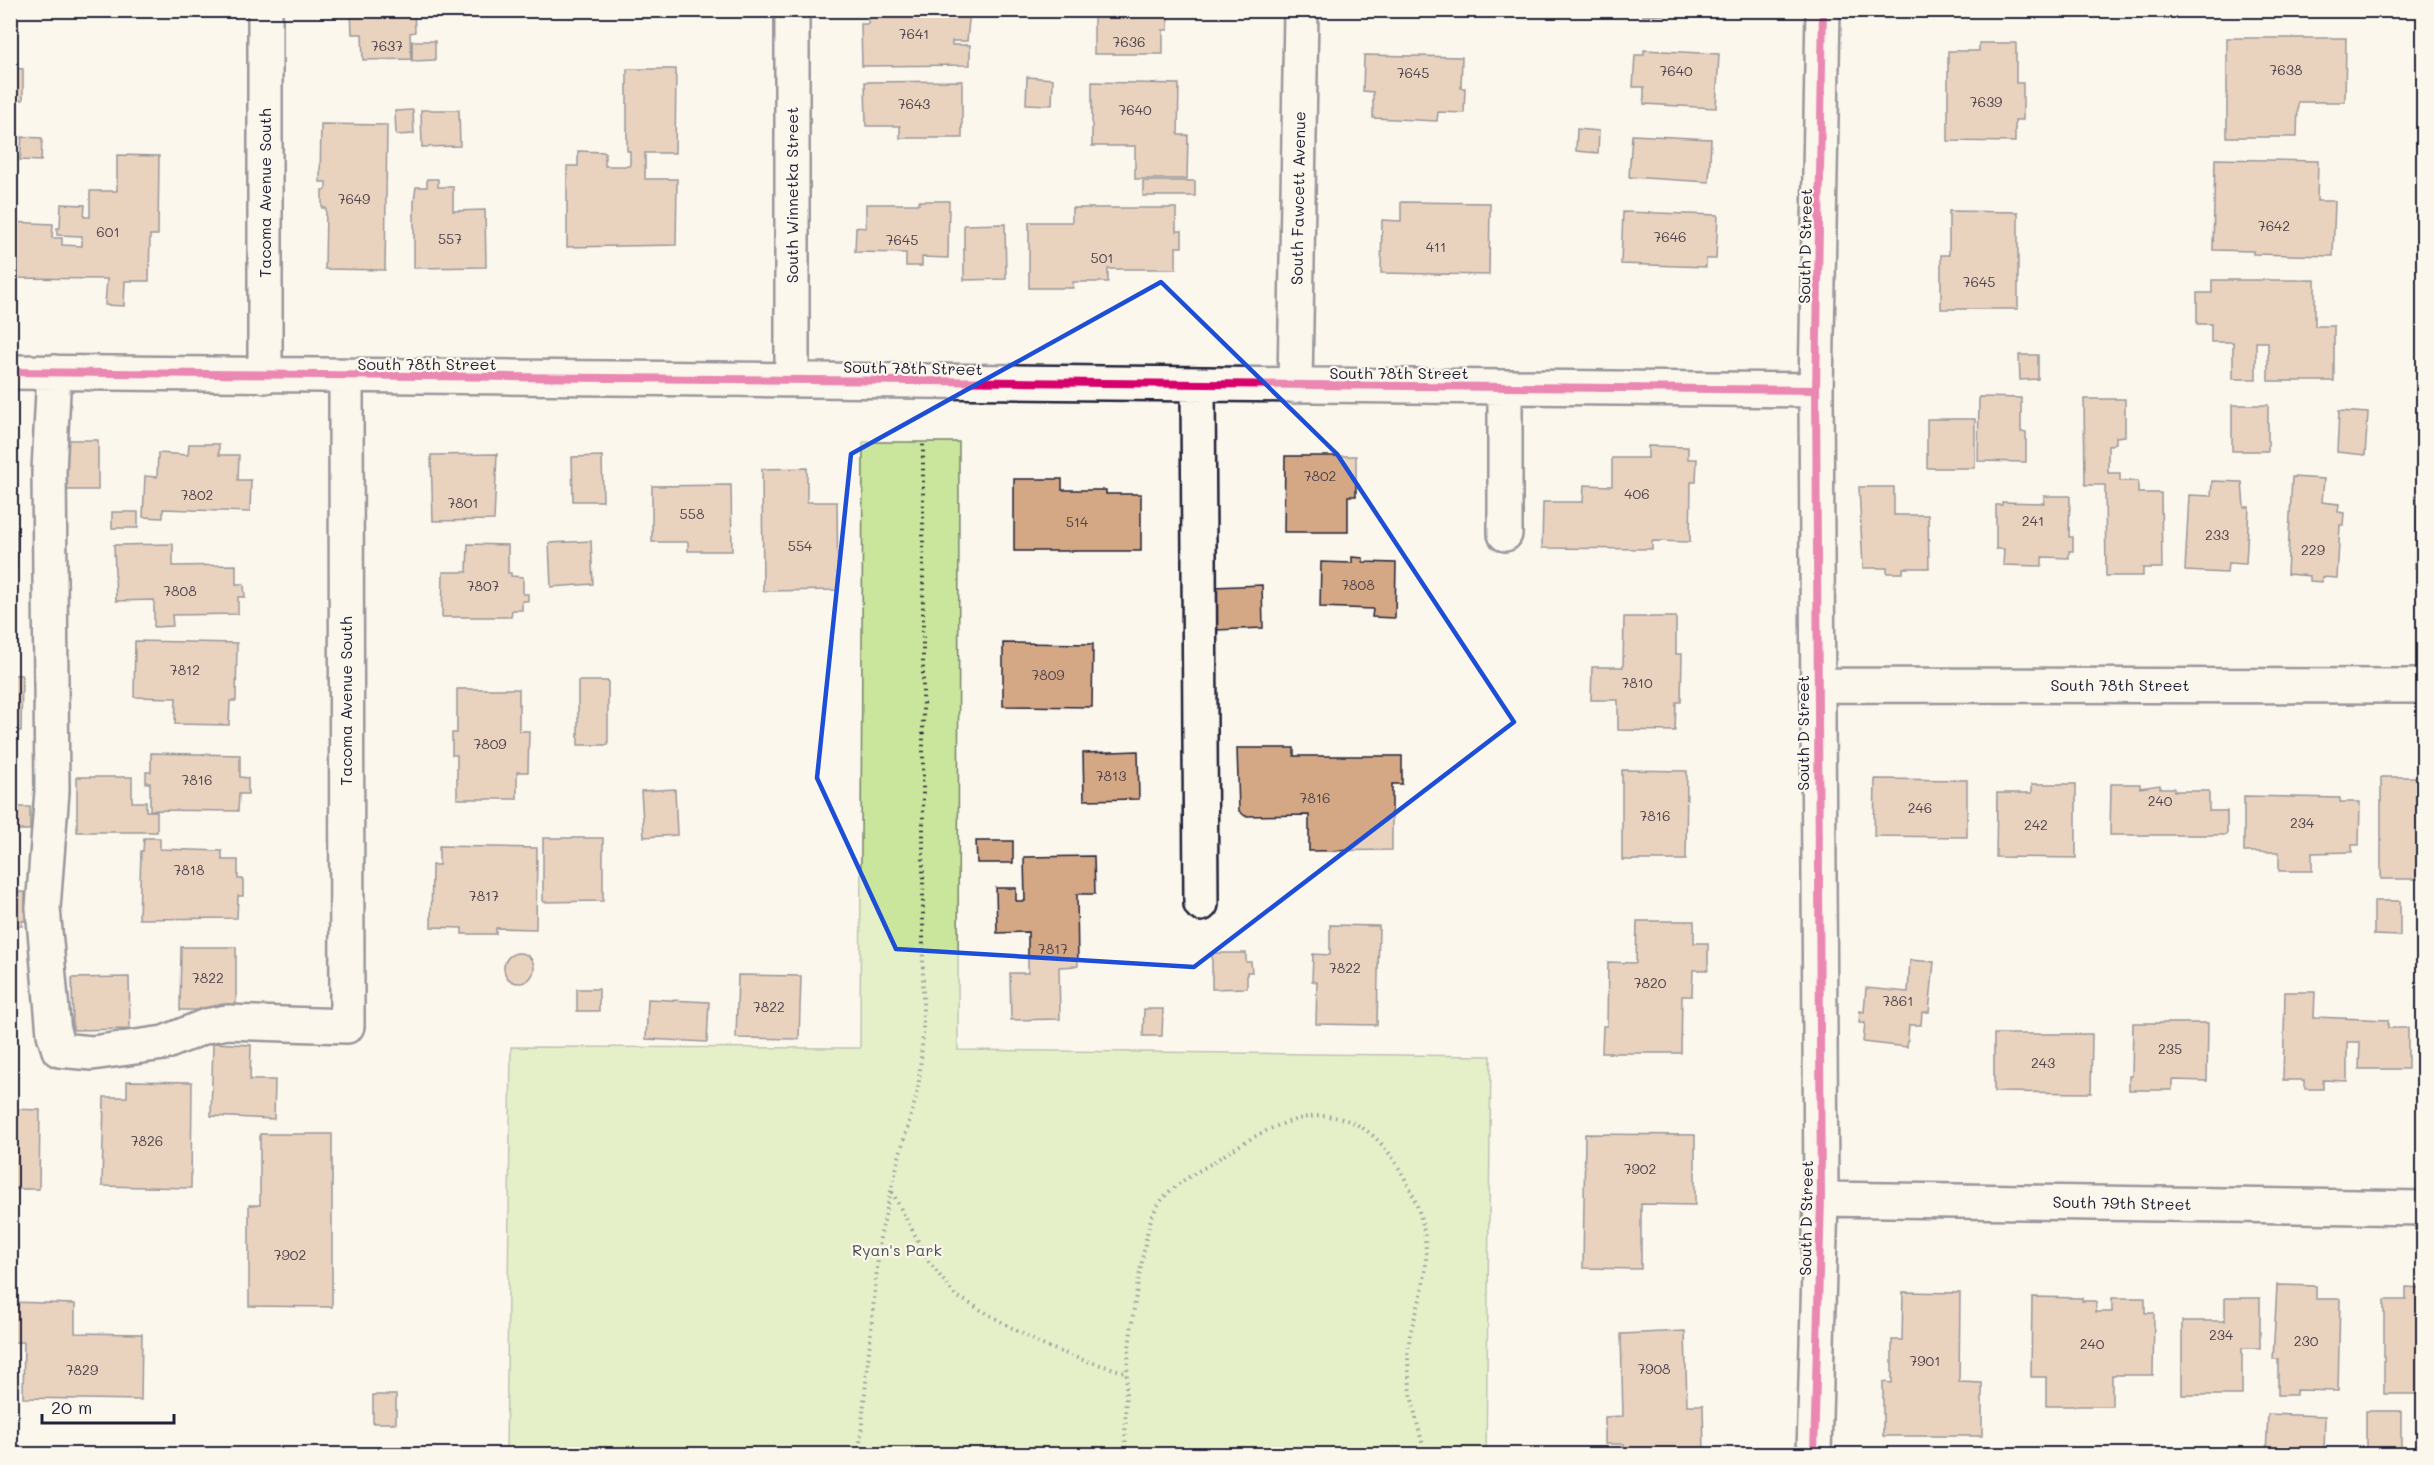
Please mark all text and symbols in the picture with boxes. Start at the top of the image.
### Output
house number: 7641 [899,24,929,43]
house number: 7636 [1113,32,1145,51]
house number: 7637 [371,36,403,55]
house number: 7638 [2270,60,2302,79]
house number: 7640 [1659,61,1693,80]
house number: 7645 [1397,63,1429,82]
house number: 7639 [1970,92,2002,111]
house number: 7643 [898,94,930,113]
house number: 7640 [1118,100,1152,119]
street label: South Winnetka Street [781,107,802,283]
street label: Tacoma Avenue South [254,108,275,278]
street label: South Fawcett Avenue [1285,111,1310,285]
street label: South D Street [1793,188,1816,304]
house number: 7649 [338,189,370,208]
house number: 7642 [2258,216,2290,235]
house number: 601 [96,222,120,241]
house number: 7646 [1654,227,1686,246]
house number: 557 [438,229,462,248]
house number: 7645 [886,230,918,249]
house number: 411 [1426,237,1446,256]
house number: 501 [1090,248,1114,267]
house number: 7645 [1963,272,1995,291]
street label: South 78th Street [357,353,497,374]
street label: South 78th Street [843,356,983,379]
street label: South 78th Street [1329,362,1469,383]
house number: 7802 [1304,466,1336,485]
house number: 406 [1624,484,1650,503]
house number: 7802 [181,485,213,504]
house number: 7801 [447,493,479,512]
house number: 558 [680,504,704,523]
house number: 241 [2022,511,2044,530]
house number: 514 [1066,512,1089,531]
house number: 233 [2205,525,2229,544]
house number: 554 [788,536,813,555]
house number: 229 [2301,540,2325,559]
house number: 7808 [1341,575,1375,594]
house number: 7807 [467,576,500,595]
house number: 7808 [163,581,197,600]
street label: Tacoma Avenue South [335,616,356,786]
house number: 7812 [170,660,200,679]
house number: 7809 [1031,665,1065,684]
house number: 7810 [1621,673,1653,692]
street label: South 78th Street [2050,674,2190,695]
street label: South D Street [1792,675,1813,791]
house number: 7809 [473,734,507,753]
house number: 7813 [1096,766,1126,785]
house number: 7816 [182,770,212,789]
house number: 7816 [1300,788,1330,807]
house number: 240 [2148,791,2173,810]
house number: 246 [1908,798,1932,817]
house number: 7816 [1640,806,1670,825]
house number: 234 [2290,813,2315,832]
house number: 242 [2024,815,2048,834]
house number: 7818 [174,860,204,879]
house number: 7817 [469,886,499,905]
house number: 7817 [1038,939,1068,958]
house number: 7822 [1329,958,1361,977]
house number: 7822 [192,968,224,987]
house number: 7820 [1634,973,1667,992]
house number: 7861 [1883,991,1913,1010]
house number: 7822 [753,997,785,1016]
house number: 235 [2158,1039,2182,1058]
house number: 243 [2031,1053,2055,1072]
house number: 7826 [131,1131,163,1150]
house number: 7902 [1624,1159,1656,1178]
street label: South D Street [1794,1160,1817,1276]
street label: South 79th Street [2052,1191,2192,1214]
park label: Ryan's Park [852,1239,942,1260]
house number: 7902 [274,1245,306,1264]
house number: 234 [2209,1325,2234,1344]
house number: 230 [2294,1331,2319,1350]
house number: 240 [2080,1334,2105,1353]
house number: 7901 [1910,1351,1940,1370]
house number: 7908 [1637,1359,1671,1378]
house number: 7829 [66,1360,98,1379]
scale bar [42,1387,174,1425]
text: 20 m [51,1395,92,1419]

